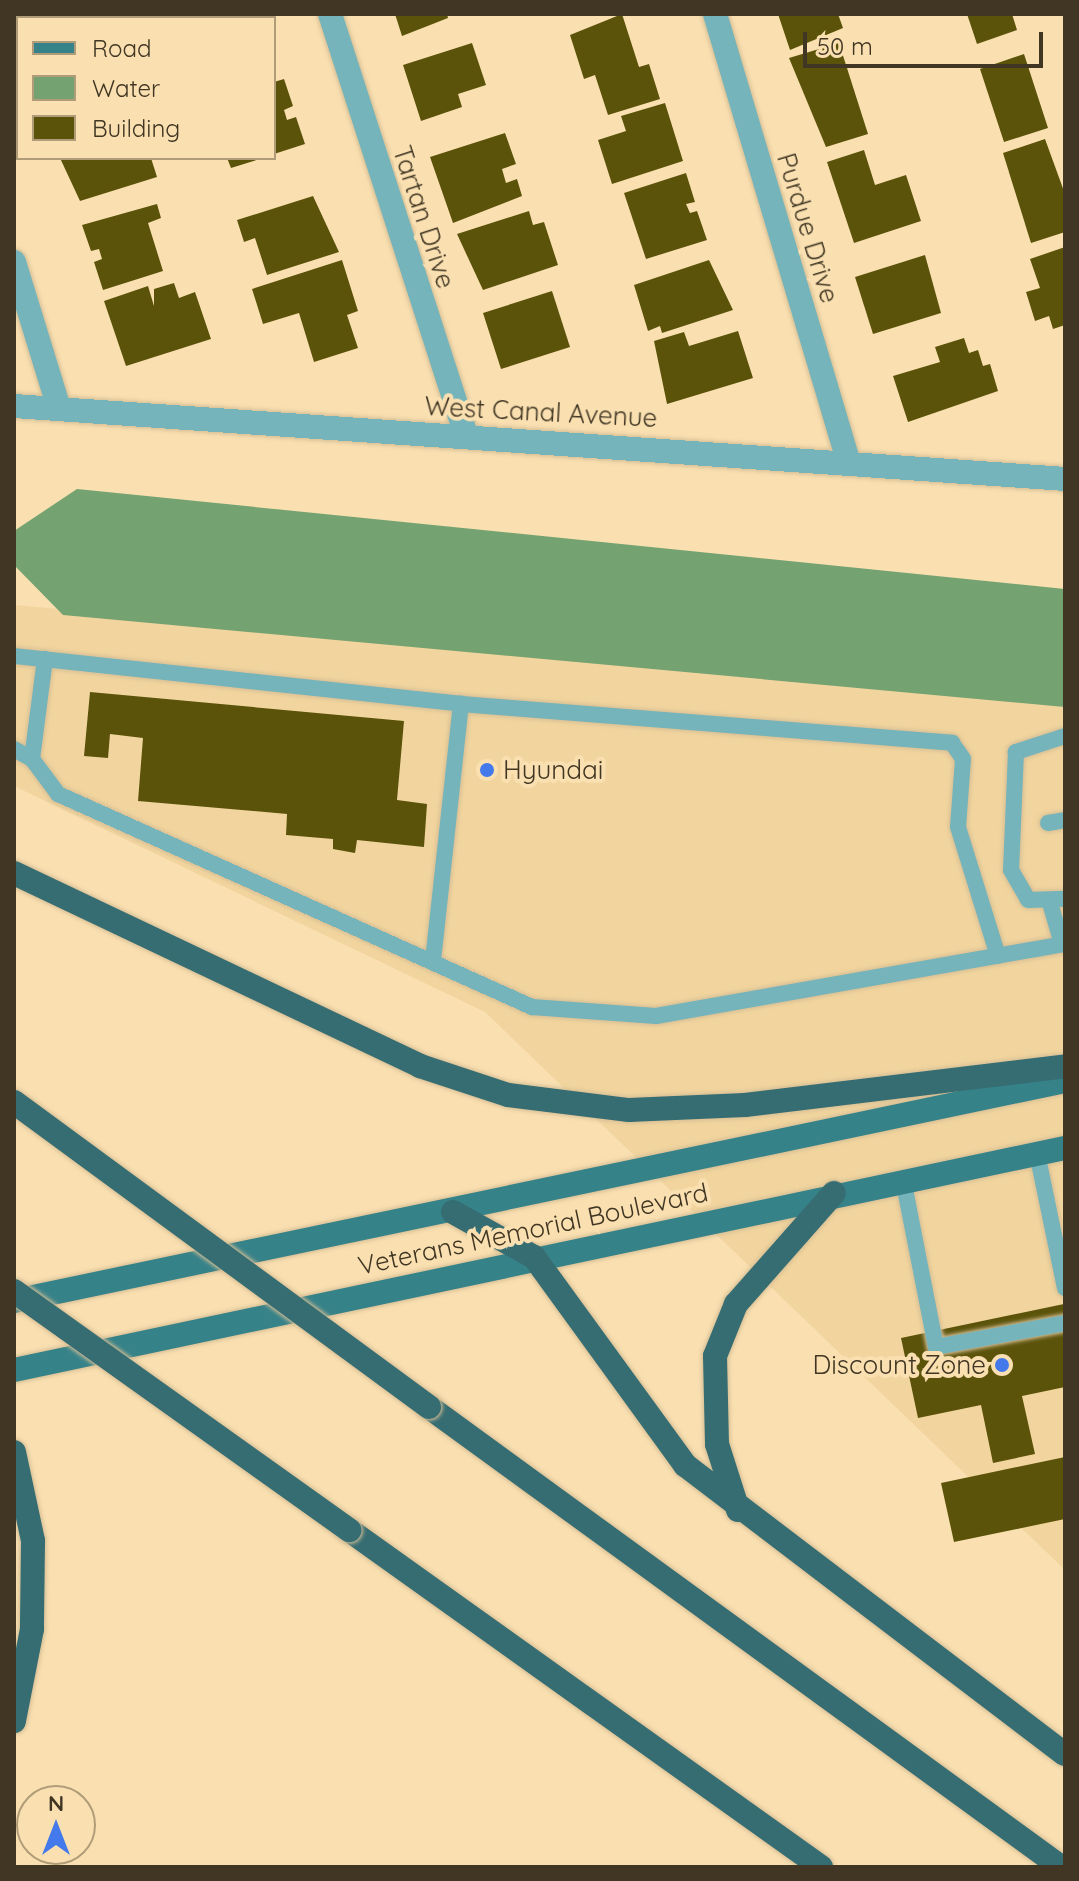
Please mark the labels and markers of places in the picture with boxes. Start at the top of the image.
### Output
place label: Hyundai [503,754,603,786]
marker: Hyundai [478,761,496,779]
place label: Discount Zone [813,1349,986,1381]
marker: Discount Zone [993,1356,1011,1374]

